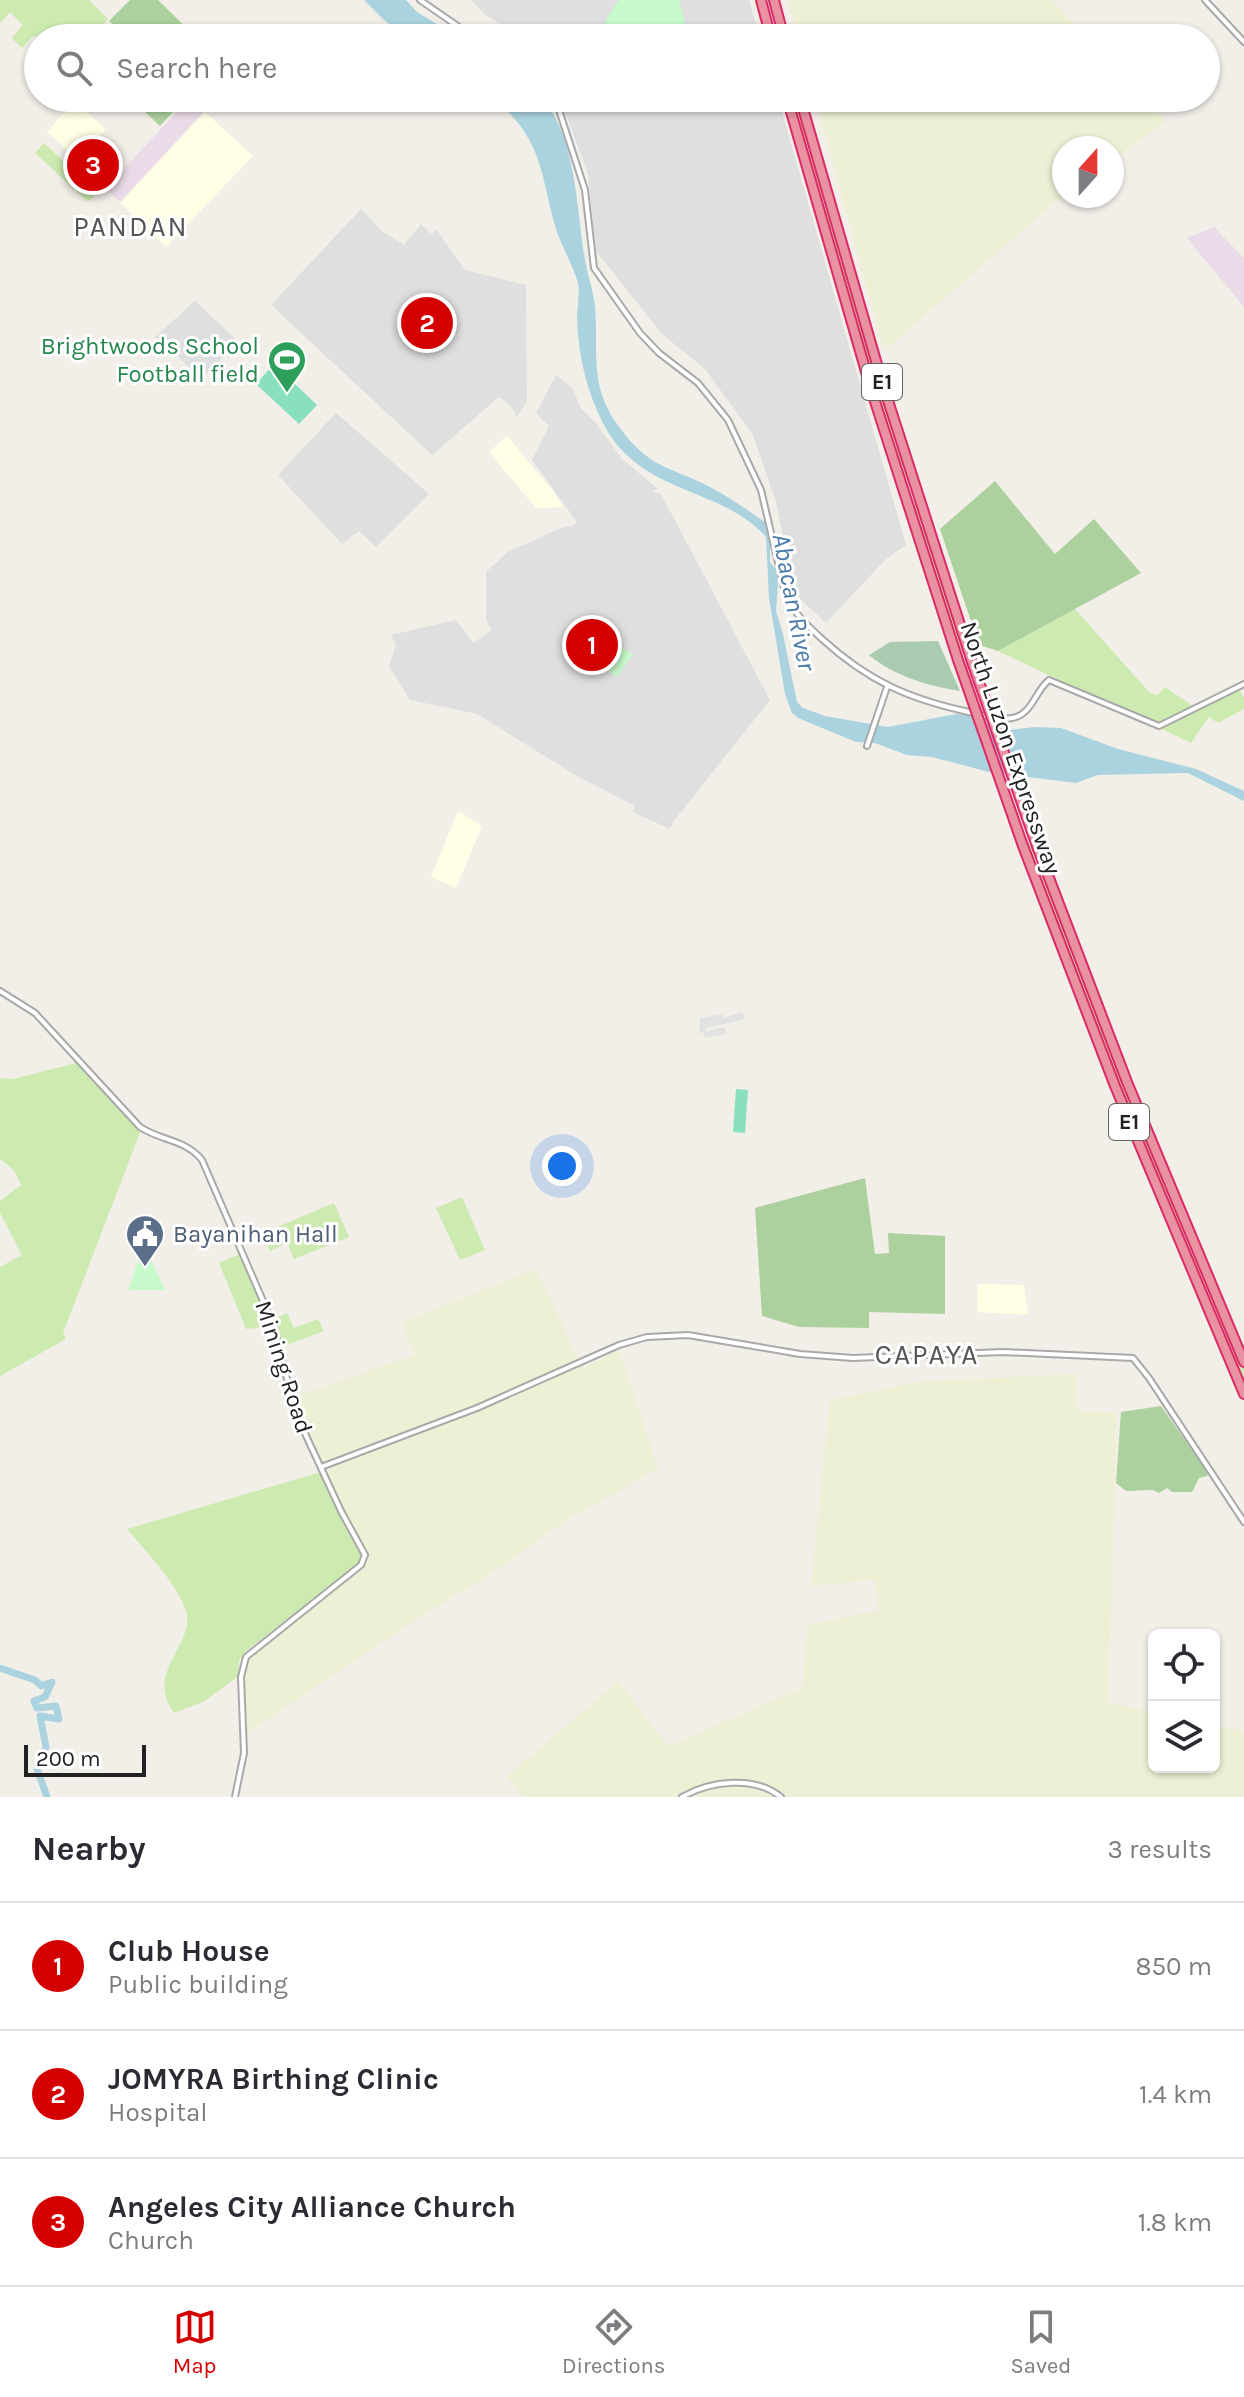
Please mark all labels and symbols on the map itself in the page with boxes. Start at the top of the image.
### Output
pin: 3 [67,135,119,195]
north arrow [1052,136,1124,208]
district label: PANDAN [73,210,189,243]
pin: 2 [401,293,453,353]
place label: Brightwoods School Football field [41,332,259,388]
sports icon: Brightwoods School Football field [266,339,308,394]
road number: E1 [862,364,902,400]
water label: Abacan River [766,531,823,674]
pin: 1 [566,615,618,675]
street label: North Luzon Expressway [955,618,1067,878]
road number: E1 [1109,1104,1149,1140]
your location [542,1146,582,1186]
public building icon: Bayanihan Hall [124,1213,166,1268]
place label: Bayanihan Hall [173,1220,338,1248]
street label: Mining Road [249,1297,319,1437]
district label: CAPAYA [875,1338,979,1371]
scale bar [24,1741,146,1777]

